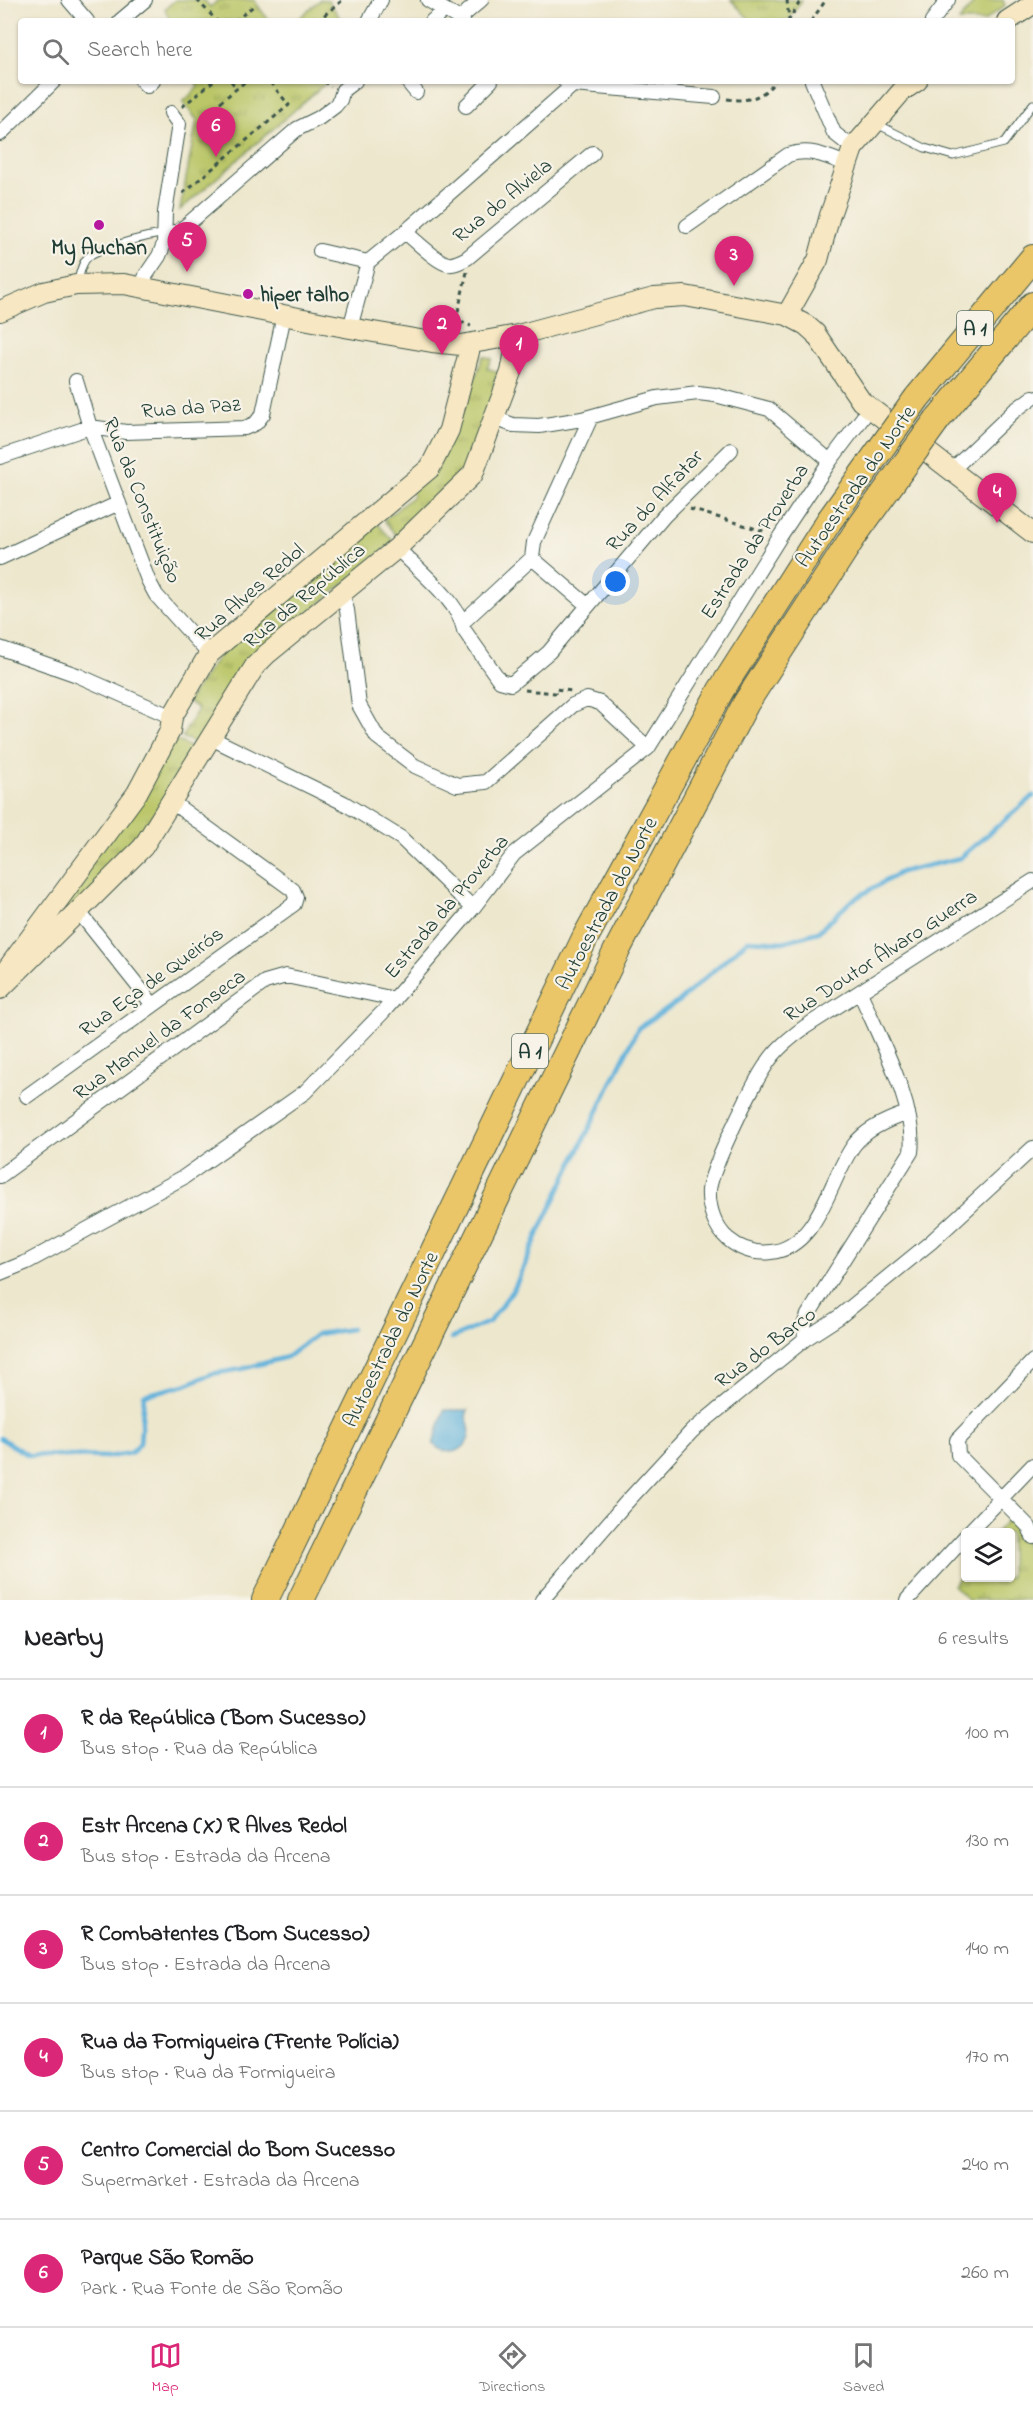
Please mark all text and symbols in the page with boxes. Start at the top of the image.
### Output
search box [18,18,1015,84]
icon: search [39,35,72,68]
text: Search here [87,35,192,67]
pin: 6 [196,108,236,157]
street label: Rua do Alviela [447,152,560,251]
marker: My Auchan [92,218,106,232]
pin: 5 [168,222,207,272]
place label: My Auchan [51,234,147,266]
pin: 3 [714,236,754,286]
place label: hiper talho [260,281,349,311]
marker: hiper talho [241,287,255,301]
pin: 2 [422,306,462,355]
road number: A 1 [957,311,993,345]
pin: 1 [500,326,538,375]
street label: Rua da Paz [140,391,242,427]
street label: Autoestrada do Norte [789,399,924,575]
street label: Rua da Constituição [94,413,188,588]
street label: Rua do Alfatar [600,443,711,559]
street label: Estrada da Proverba [694,458,817,626]
pin: 4 [978,474,1016,523]
street label: Rua da República [238,536,373,657]
street label: Rua Alves Redol [189,537,312,650]
your location [601,567,630,596]
street label: Autoestrada do Norte [549,811,666,996]
street label: Estrada da Proverba [378,829,517,986]
street label: Rua Doutor Álvaro Guerra [778,882,984,1031]
street label: Rua Eça de Queirós [74,920,231,1045]
street label: Rua Manuel da Fonseca [68,963,253,1109]
road number: A 1 [512,1034,548,1068]
street label: Autoestrada do Norte [336,1246,448,1433]
street label: Rua do Barco [709,1300,823,1397]
map controls [961,1528,1015,1582]
button: layers [961,1528,1015,1582]
text: Nearby [24,1620,103,1658]
text: 6 results [938,1625,1009,1654]
text: R da República (Bom Sucesso) [81,1703,365,1735]
text: 1 [40,1719,47,1748]
text: 100 m [965,1719,1009,1748]
text: Bus stop · Rua da República [81,1735,318,1764]
text: Estr Arcena (X) R Alves Redol [81,1811,347,1843]
text: 2 [39,1827,48,1856]
text: 130 m [965,1827,1009,1856]
text: Bus stop · Estrada da Arcena [81,1843,331,1872]
text: R Combatentes (Bom Sucesso) [81,1919,369,1951]
text: 3 [39,1935,48,1964]
text: 140 m [965,1935,1009,1964]
text: Bus stop · Estrada da Arcena [81,1951,331,1980]
text: Rua da Formigueira (Frente Polícia) [81,2027,399,2059]
text: 4 [39,2043,48,2072]
text: 170 m [965,2043,1009,2072]
text: Bus stop · Rua da Formigueira [81,2059,336,2088]
text: Centro Comercial do Bom Sucesso [81,2135,395,2167]
text: 5 [38,2151,49,2180]
text: 240 m [962,2151,1009,2180]
text: Supermarket · Estrada da Arcena [81,2167,360,2196]
text: Parque São Romão [81,2243,254,2275]
text: 6 [39,2259,48,2288]
text: 260 m [961,2259,1009,2288]
text: Park · Rua Fonte de São Romão [81,2275,343,2304]
tab: Map [149,2339,182,2399]
tab: Directions [479,2339,545,2399]
tab: Saved [843,2339,884,2399]

